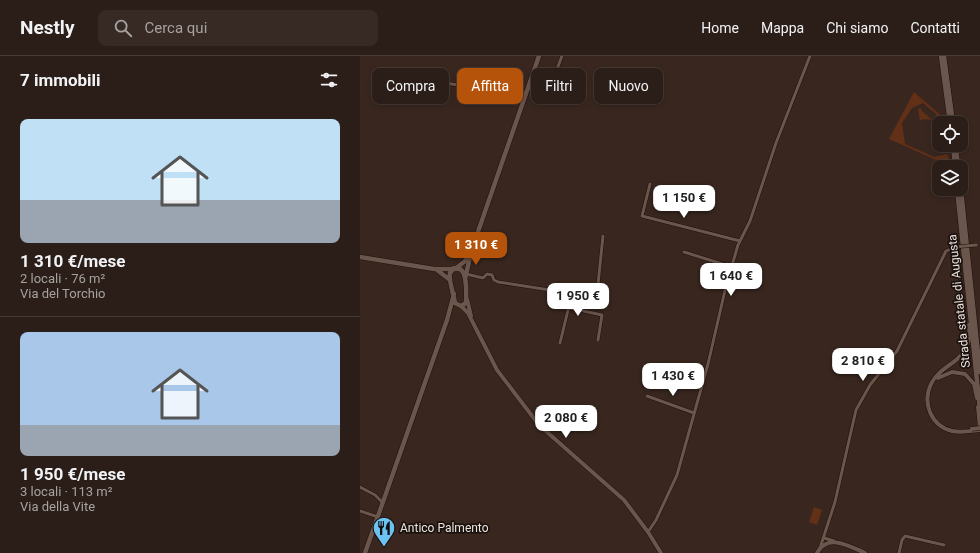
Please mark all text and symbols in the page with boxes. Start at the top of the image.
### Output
search box [98,10,378,46]
text: Nestly [20,16,74,39]
icon: search [112,17,134,39]
text: Cerca qui [144,19,207,37]
text: Home [701,20,739,36]
text: Mappa [761,20,804,36]
text: Chi siamo [826,20,888,36]
text: Contatti [910,20,960,36]
chip: Compra [372,68,449,104]
chip: Affitta [457,68,523,104]
chip: Filtri [531,68,586,104]
chip: Nuovo [594,68,663,104]
icon: filters [318,69,340,91]
text: 7 immobili [20,70,101,90]
map controls [932,116,968,196]
button: locate [932,116,968,152]
icon: home [144,145,216,217]
button: layers [932,160,968,196]
pin: 1 150 € [647,185,721,219]
text: 1 150 € [662,190,706,205]
pin: 1 310 € [439,232,513,266]
street label: Strada statale di Augusta [945,234,973,368]
text: 1 310 € [454,237,498,252]
text: 1 310 €/mese [20,251,125,271]
pin: 1 640 € [694,263,768,297]
text: 1 640 € [709,268,753,283]
text: 2 locali · 76 m² [20,271,105,286]
pin: 1 950 € [541,283,615,317]
text: Via del Torchio [20,286,105,301]
text: 1 950 € [556,288,600,303]
pin: 2 810 € [826,348,900,382]
text: 2 810 € [841,353,885,368]
icon: home [144,358,216,430]
pin: 1 430 € [636,363,710,397]
text: 1 430 € [651,368,695,383]
pin: 2 080 € [529,405,603,439]
text: 2 080 € [544,410,588,425]
text: 1 950 €/mese [20,464,125,484]
text: 3 locali · 113 m² [20,484,112,499]
text: Via della Vite [20,499,95,514]
restaurant icon: Antico Palmento [371,515,397,548]
place label: Antico Palmento [400,521,489,535]

